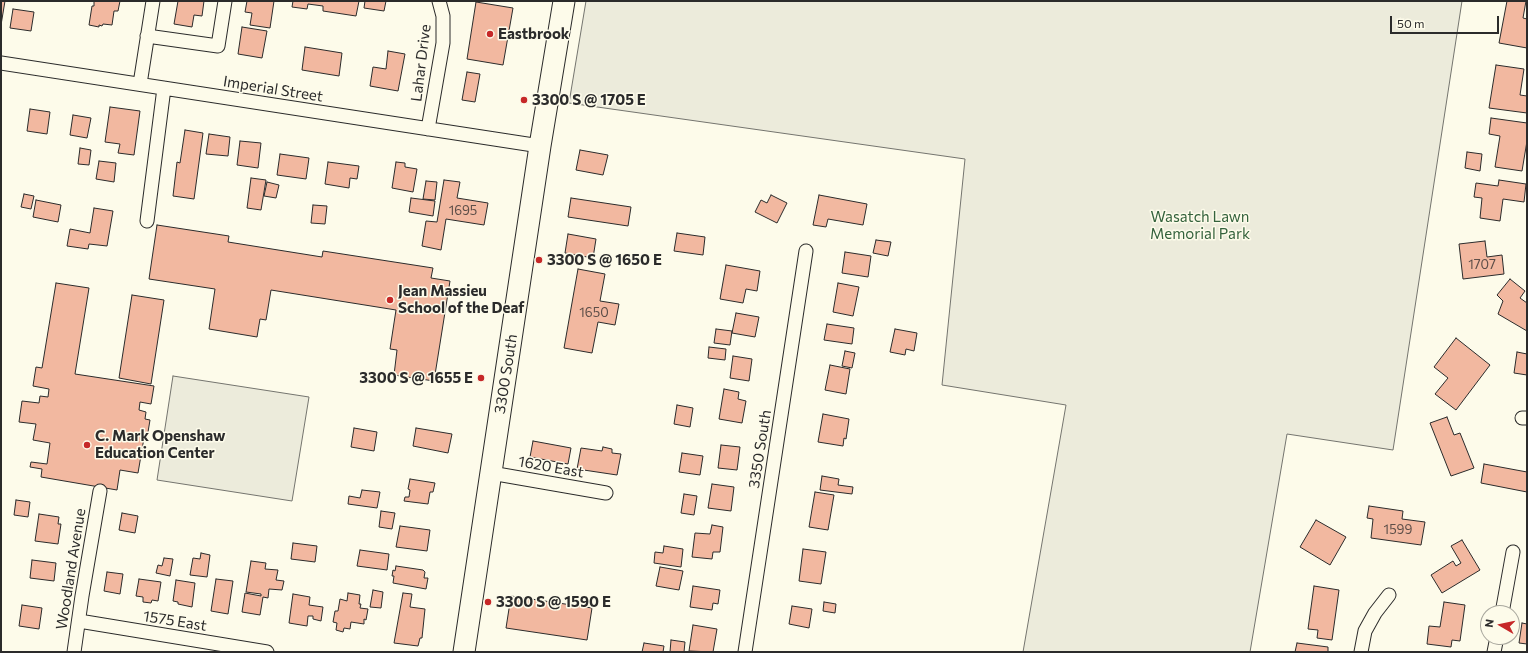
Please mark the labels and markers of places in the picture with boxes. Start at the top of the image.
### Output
place label: Eastbrook [498,25,569,43]
marker: Eastbrook [485,29,495,39]
place label: 3300 S @ 1705 E [532,91,646,109]
marker: 3300 S @ 1705 E [519,95,529,105]
place label: 3300 S @ 1650 E [547,251,662,269]
marker: 3300 S @ 1650 E [534,255,544,265]
place label: Jean Massieu School of the Deaf [398,282,524,317]
marker: Jean Massieu School of the Deaf [385,295,395,305]
place label: 3300 S @ 1655 E [359,369,473,387]
marker: 3300 S @ 1655 E [476,373,486,383]
place label: C. Mark Openshaw Education Center [95,427,225,462]
marker: C. Mark Openshaw Education Center [82,440,92,450]
place label: 3300 S @ 1590 E [496,593,611,611]
marker: 3300 S @ 1590 E [483,597,493,607]

